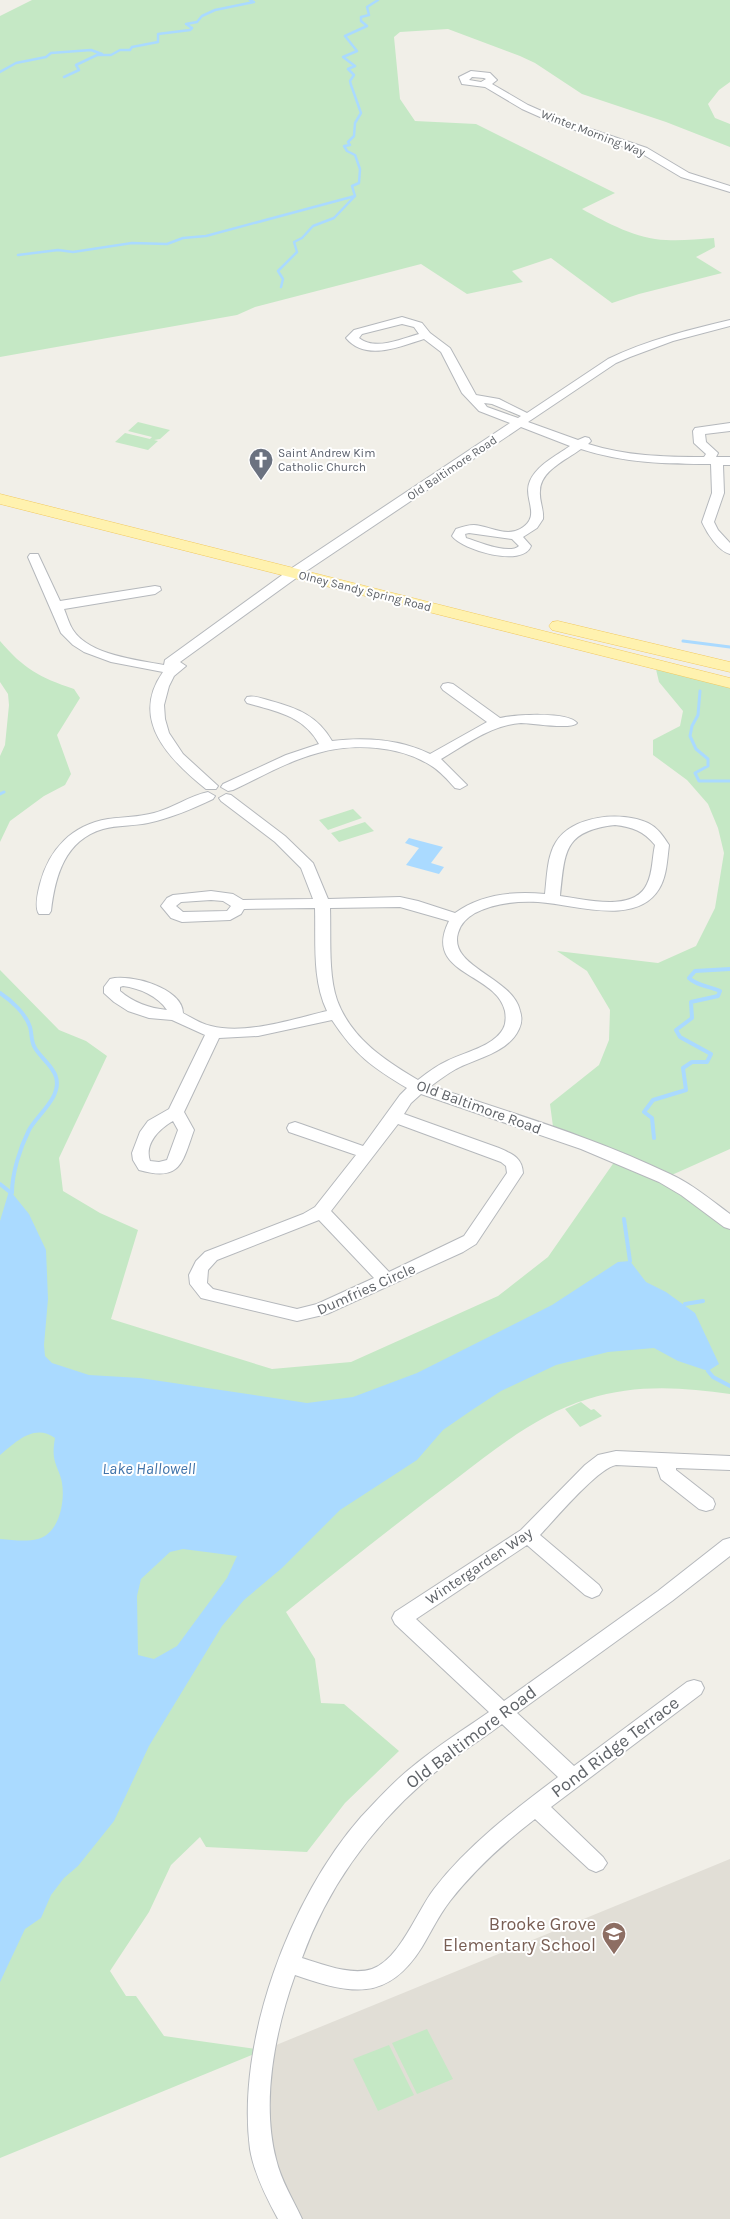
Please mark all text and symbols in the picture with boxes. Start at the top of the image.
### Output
street label: Winter Morning Way [539,107,648,160]
street label: Old Baltimore Road [404,433,500,503]
place label: Saint Andrew Kim Catholic Church [278,446,375,474]
church icon: Saint Andrew Kim Catholic Church [248,447,274,481]
street label: Olney Sandy Spring Road [297,568,433,614]
street label: Old Baltimore Road [414,1076,544,1138]
street label: Dumfries Circle [314,1259,418,1319]
water label: Lake Hallowell [102,1459,196,1478]
street label: Wintergarden Way [422,1524,536,1608]
street label: Old Baltimore Road [401,1681,541,1793]
street label: Pond Ridge Terrace [547,1692,683,1802]
place label: Brooke Grove Elementary School [443,1913,596,1956]
school or university icon: Brooke Grove Elementary School [601,1921,627,1955]

